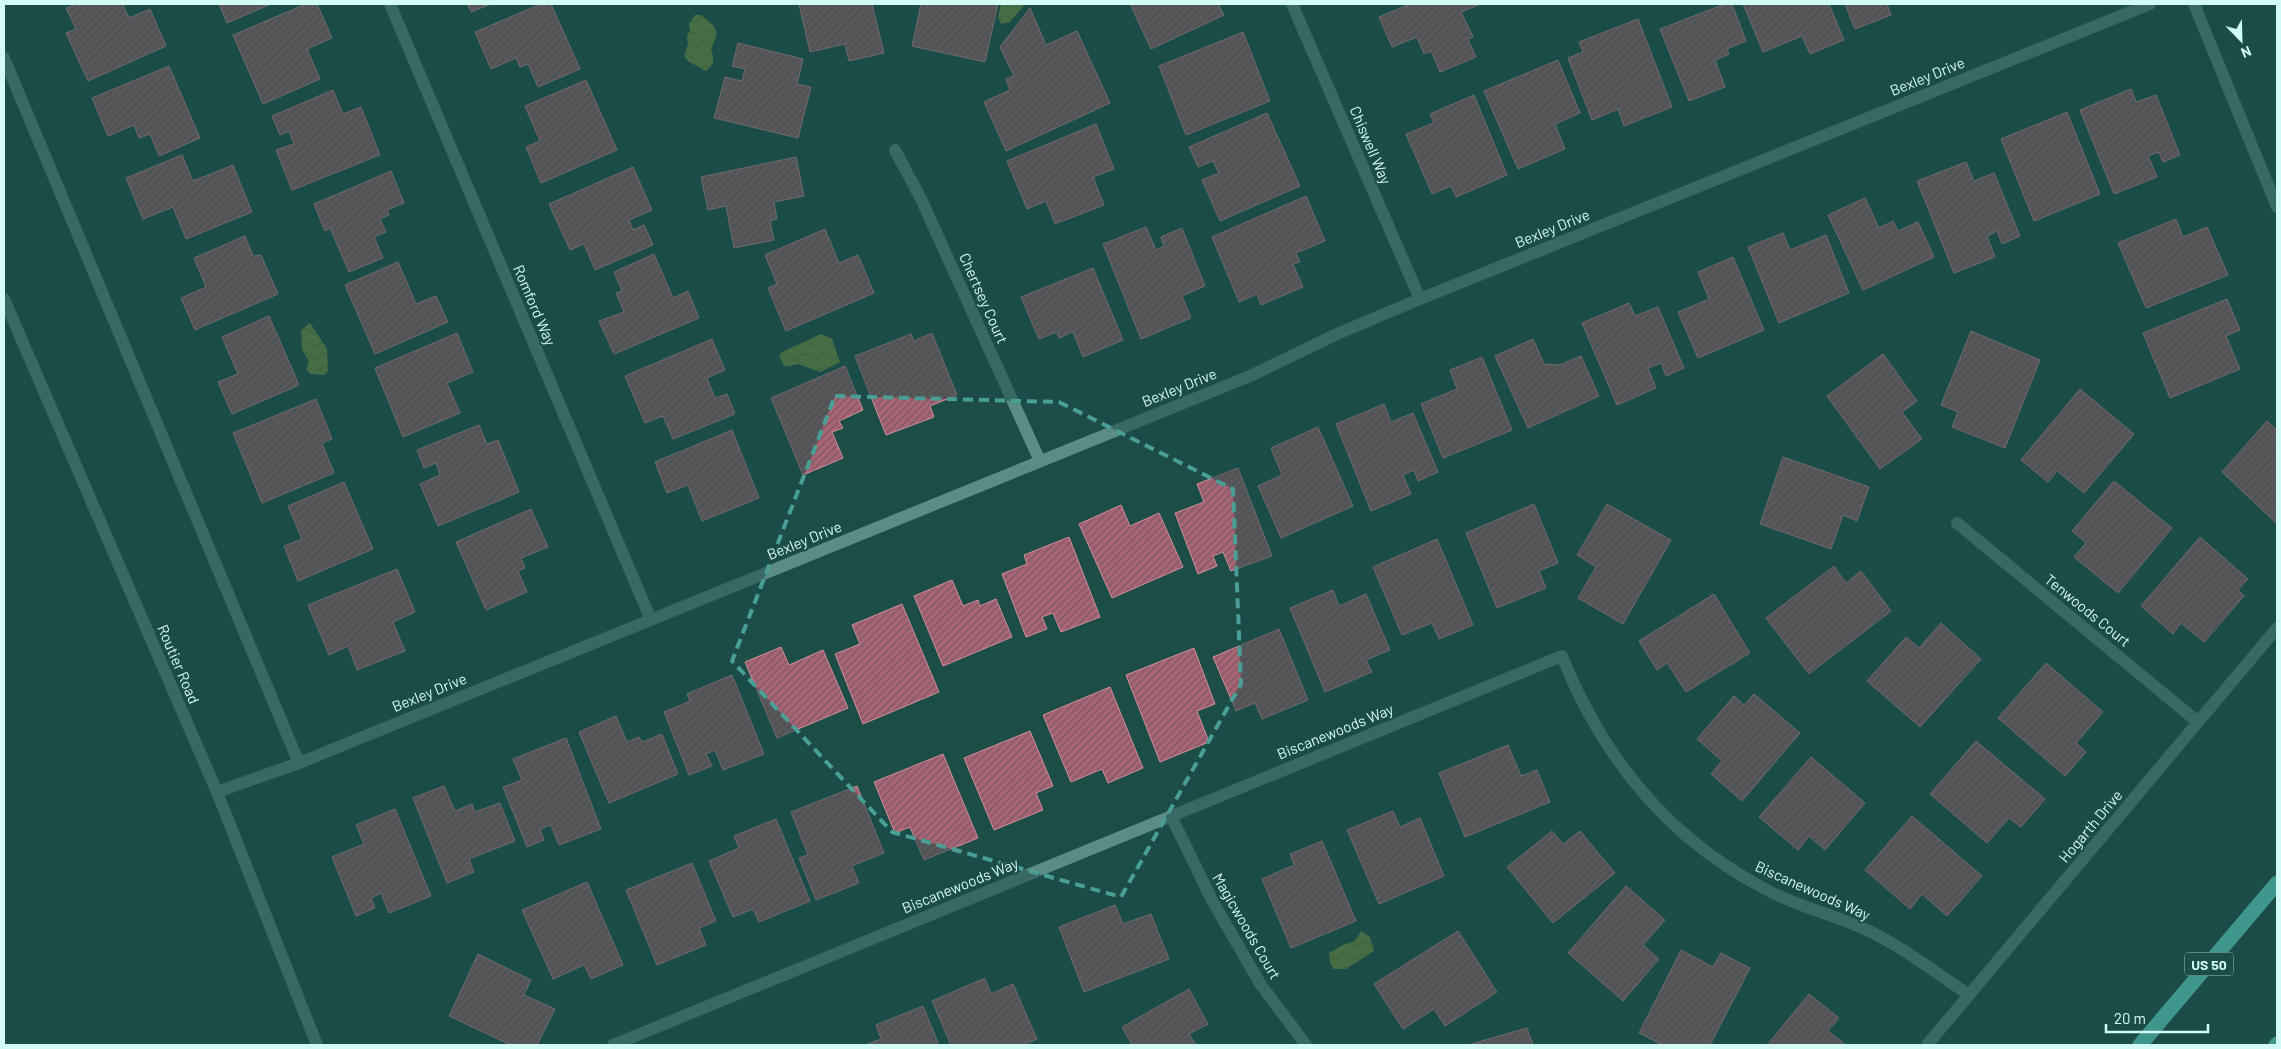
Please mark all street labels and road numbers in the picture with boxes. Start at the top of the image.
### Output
street label: Bexley Drive [1887,53,1967,99]
street label: Chiswell Way [1346,103,1396,187]
street label: Bexley Drive [1512,205,1592,251]
street label: Chertsey Court [956,250,1012,346]
street label: Romford Way [510,262,560,348]
street label: Bexley Drive [1139,364,1219,410]
street label: Bexley Drive [764,517,844,563]
street label: Tenwoods Court [2041,570,2135,650]
street label: Routier Road [154,622,204,706]
street label: Bexley Drive [389,669,469,715]
street label: Biscanewoods Way [1274,699,1396,763]
street label: Hogarth Drive [2054,786,2126,866]
street label: Biscanewoods Way [899,853,1021,917]
street label: Biscanewoods Way [1753,857,1873,923]
street label: Magicwoods Court [1209,870,1285,982]
road number: US 50 [2185,952,2233,976]

